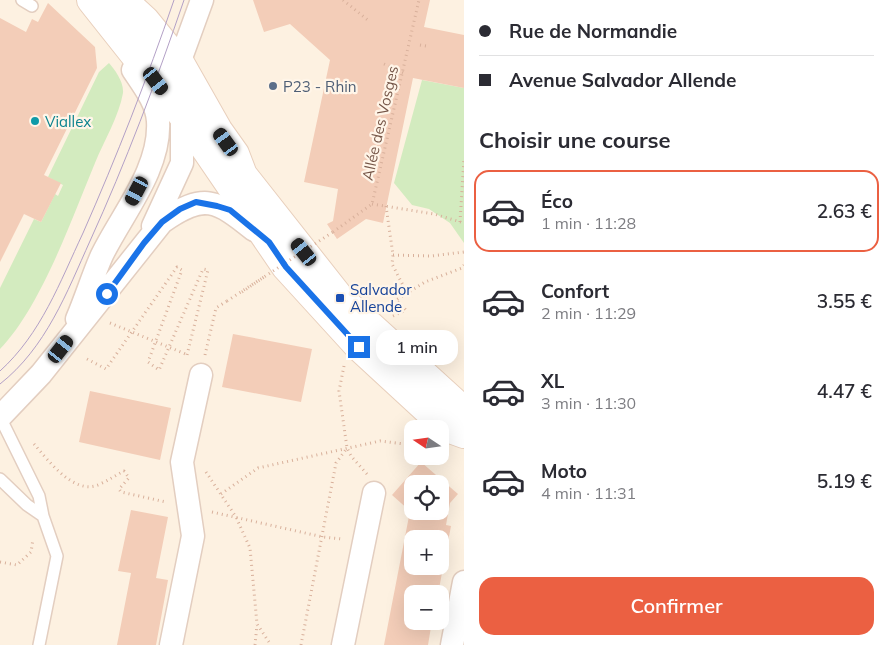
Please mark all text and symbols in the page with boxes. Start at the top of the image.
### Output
text: Rue de Normandie [509,19,677,43]
street label: Allée des Vosges [358,64,402,182]
car [140,65,171,97]
text: Avenue Salvador Allende [509,68,737,92]
place label: P23 - Rhin [283,77,357,96]
marker: P23 - Rhin [267,80,279,92]
place label: Viallex [45,112,91,131]
marker: Viallex [29,115,41,127]
car [211,125,240,159]
text: Choisir une course [479,126,671,154]
car [123,174,150,208]
icon: car [481,189,526,234]
text: Éco [541,189,573,213]
text: 2.63 € [817,199,872,223]
text: 1 min · 11:28 [541,213,636,233]
car [288,236,319,268]
icon: car [481,279,526,324]
text: Confort [541,279,609,303]
place label: Salvador Allende [350,280,412,316]
route start [96,283,118,305]
text: 3.55 € [817,289,872,313]
marker: Salvador Allende [334,292,346,304]
text: 2 min · 11:29 [541,303,636,323]
callout: 1 min [376,330,459,364]
car [45,333,76,365]
route end [348,336,370,358]
text: 1 min [396,337,438,357]
icon: car [481,369,526,414]
text: XL [541,369,564,393]
text: 4.47 € [817,379,872,403]
text: 3 min · 11:30 [541,393,636,413]
north arrow [404,420,449,465]
map controls [404,420,449,630]
icon: car [481,459,526,504]
text: Moto [541,459,587,483]
text: 5.19 € [817,469,872,493]
button: locate [404,475,449,520]
text: 4 min · 11:31 [541,483,636,503]
button: + [404,530,449,575]
button: Confirmer [479,577,874,635]
button: − [404,585,449,630]

